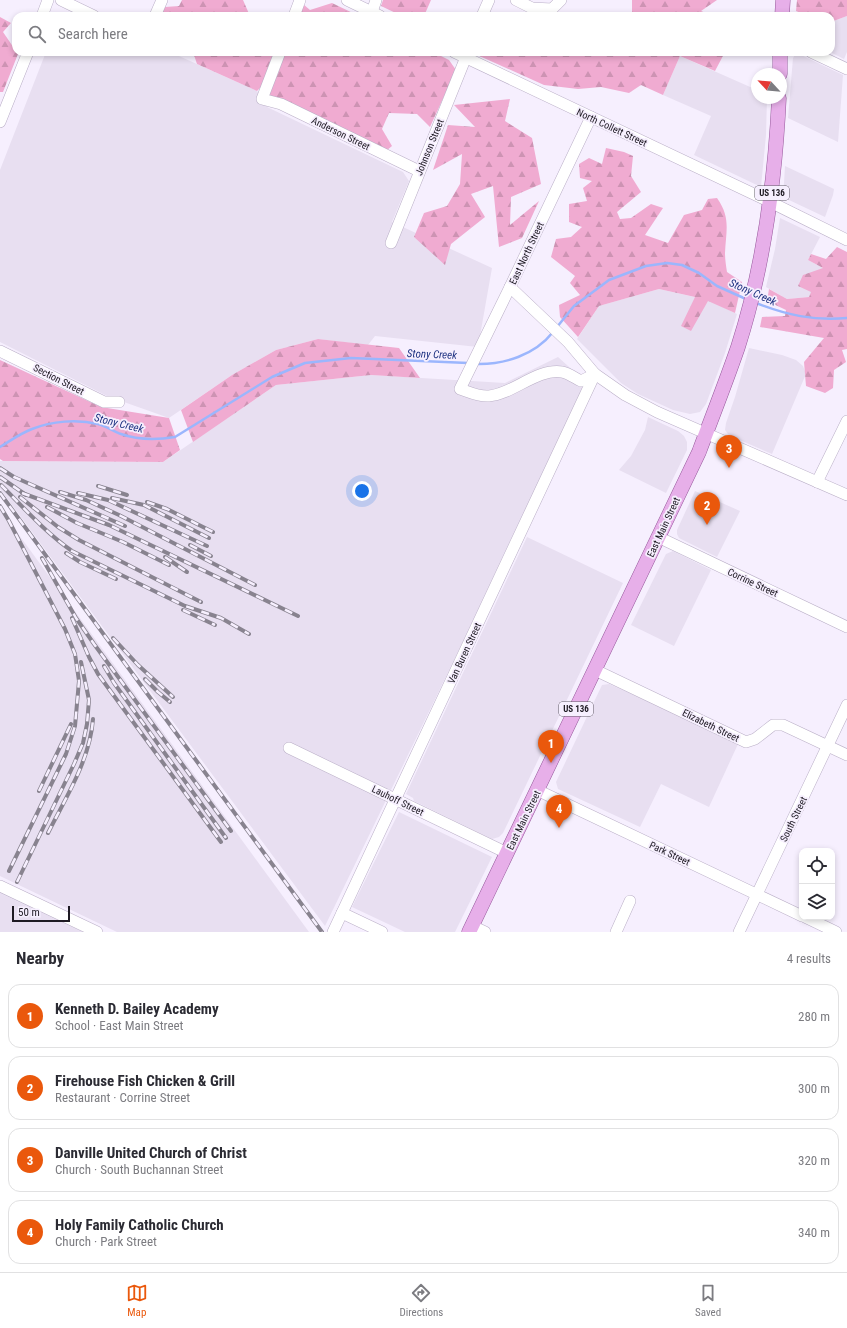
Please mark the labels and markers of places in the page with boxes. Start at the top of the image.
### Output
pin: 3 [716,435,742,468]
pin: 2 [694,492,720,525]
pin: 1 [538,730,564,763]
pin: 4 [546,795,572,828]

